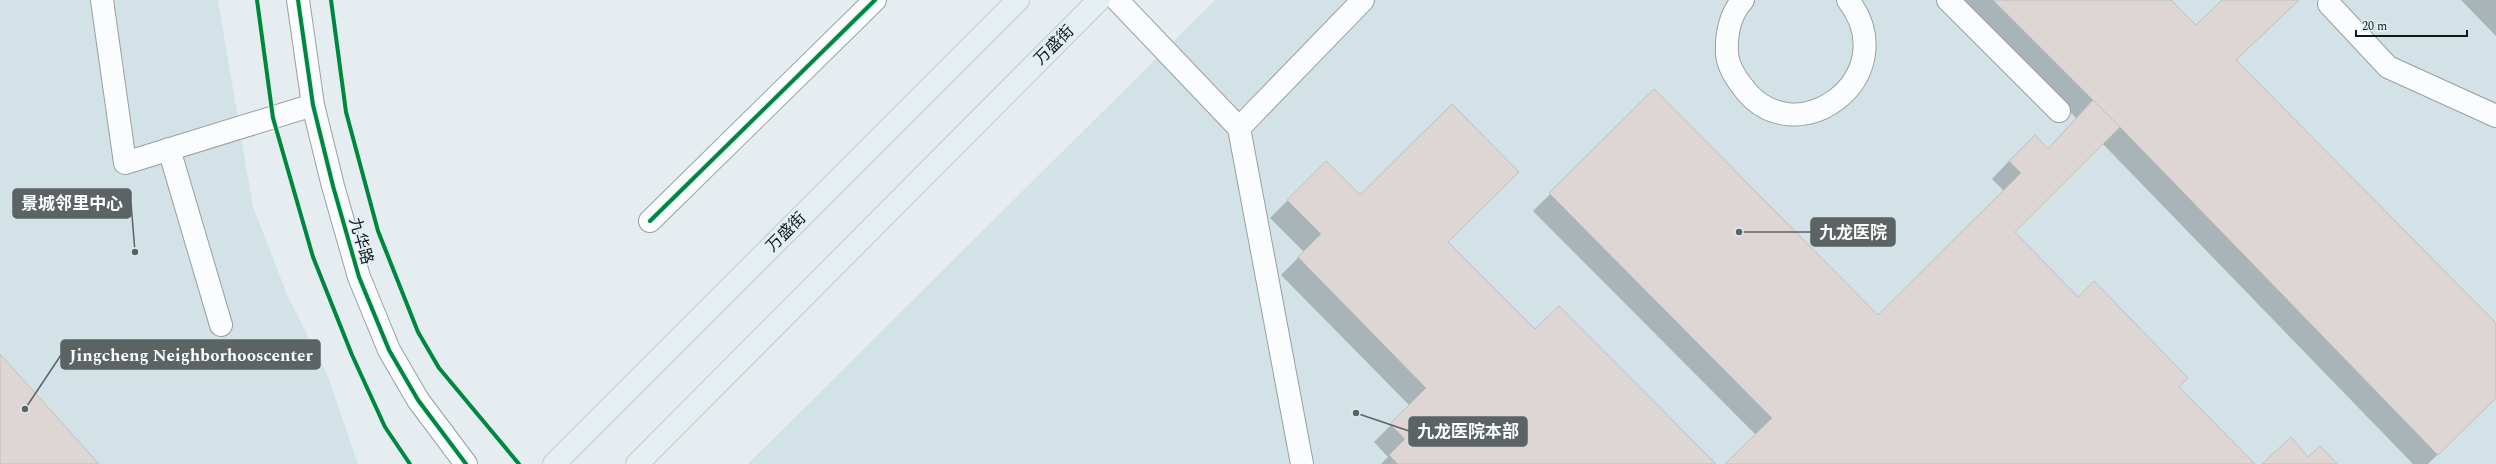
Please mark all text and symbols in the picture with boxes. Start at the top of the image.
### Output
scale bar [2356,12,2467,38]
text: 20 m [2362,17,2387,36]
street label: 万盛街 [1029,20,1079,70]
callout: 景城邻里中心 [13,189,131,218]
text: 景城邻里中心 [21,191,123,217]
street label: 万盛街 [761,207,811,257]
street label: 九华路 [343,215,379,267]
callout: 九龙医院 [1811,218,1895,246]
text: 九龙医院 [1819,220,1887,246]
callout: Jingcheng Neighborhooscenter [61,340,320,369]
text: Jingcheng Neighborhooscenter [69,343,313,369]
callout: 九龙医院本部 [1409,417,1527,446]
text: 九龙医院本部 [1417,419,1519,445]

